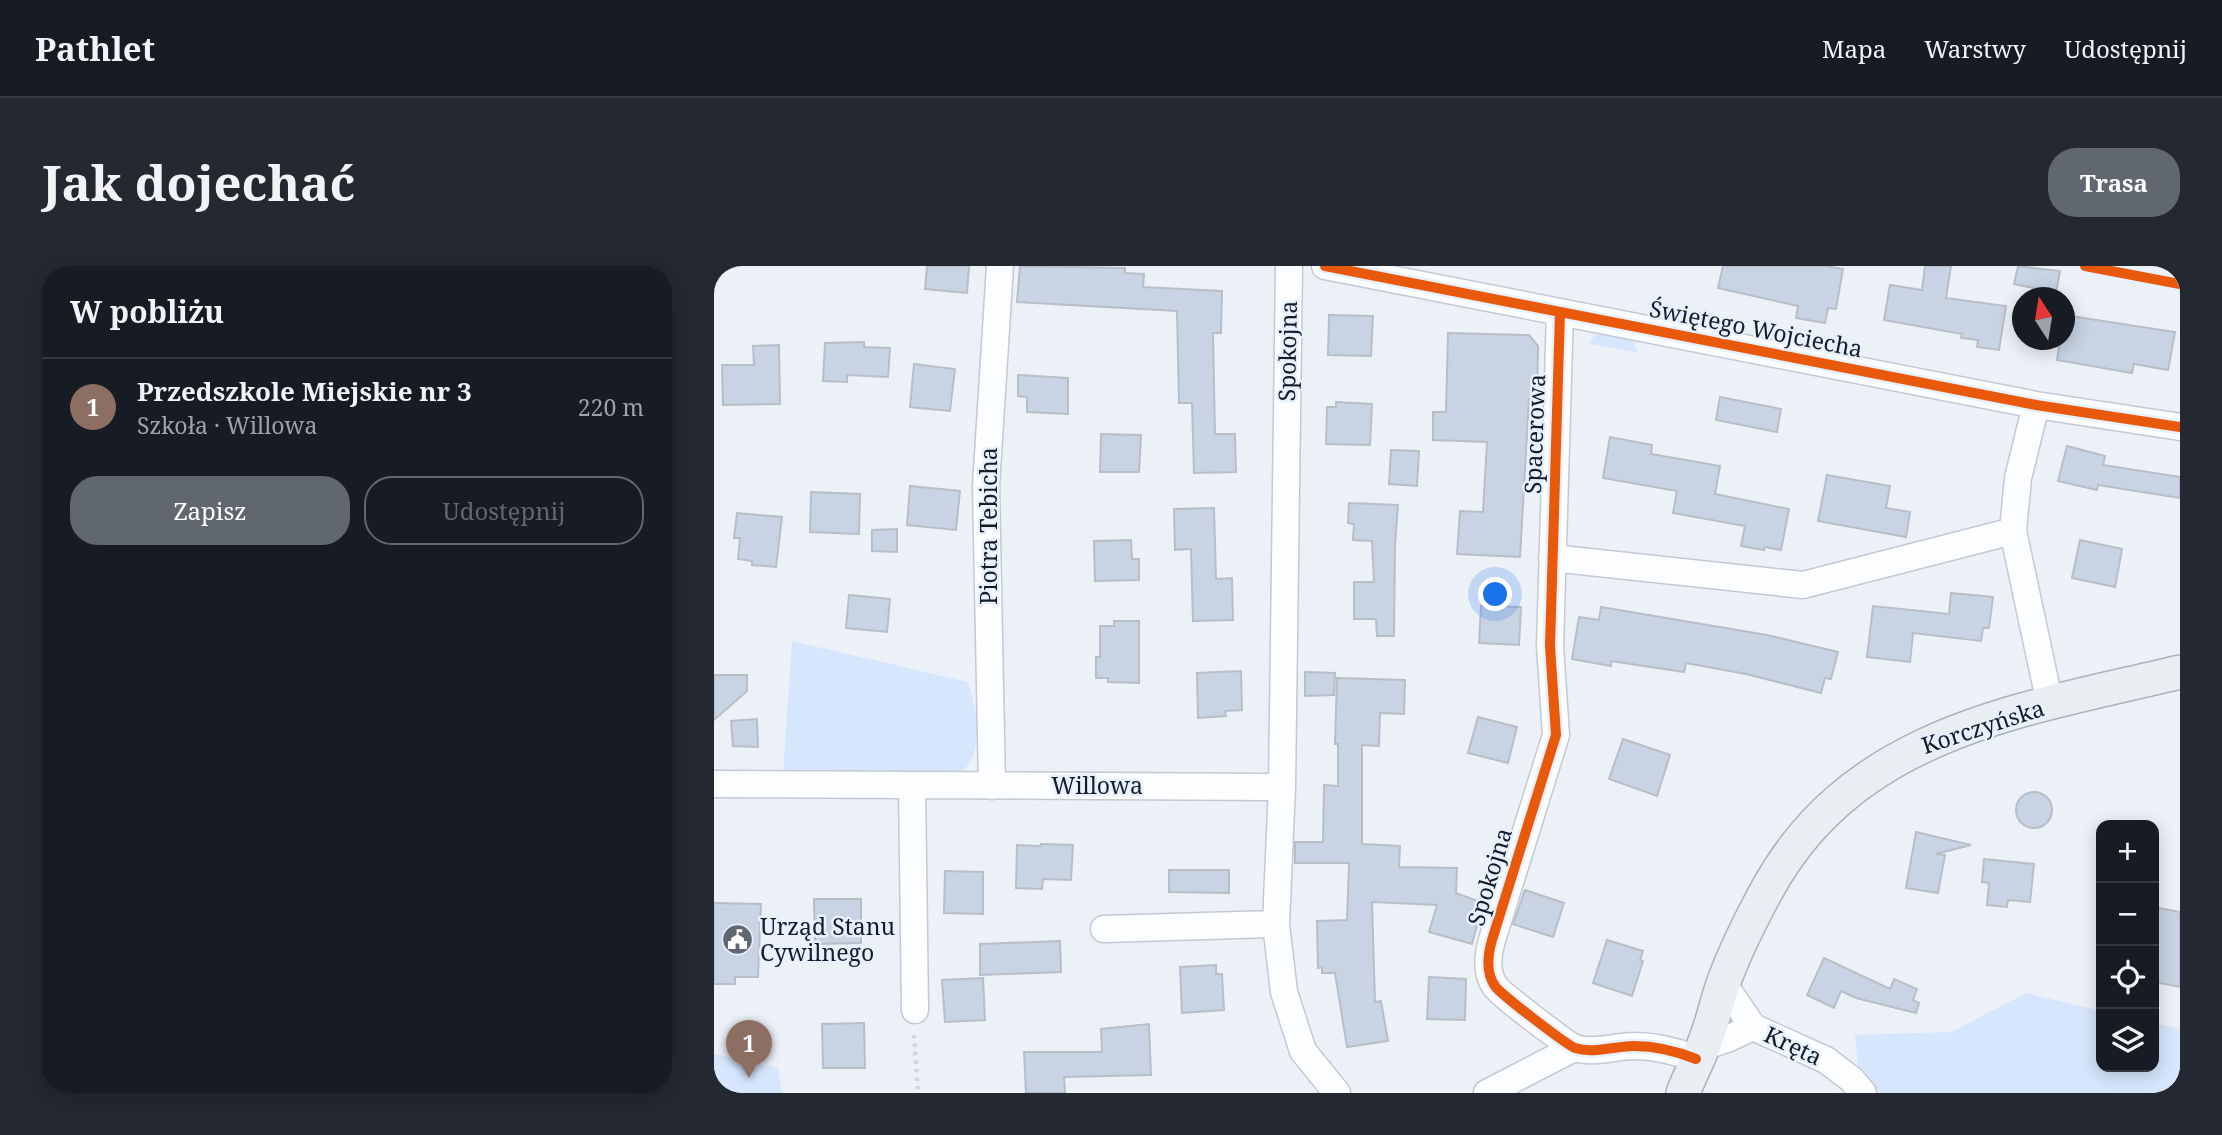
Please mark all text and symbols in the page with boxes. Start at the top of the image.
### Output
text: Pathlet [35,26,155,71]
text: Mapa [1822,32,1886,65]
text: Warstwy [1924,32,2026,65]
text: Udostępnij [2064,32,2187,65]
button: Trasa [2048,148,2180,217]
text: Jak dojechać [42,149,355,215]
north arrow [2012,287,2075,350]
text: W pobliżu [70,291,224,332]
street label: Świętego Wojciecha [1647,292,1866,364]
street label: Spokojna [1270,300,1304,402]
text: Przedszkole Miejskie nr 3 [137,373,472,409]
street label: Spacerowa [1516,373,1552,495]
text: 1 [87,391,100,423]
text: 220 m [578,391,644,423]
text: Szkoła · Willowa [137,409,317,441]
street label: Piotra Tebicha [972,447,1004,605]
button: Zapisz [70,476,350,545]
button: Udostępnij [364,476,644,545]
your location [1478,577,1512,611]
street label: Korczyńska [1917,691,2048,761]
street label: Willowa [1051,769,1143,801]
map controls [2096,820,2159,1072]
button: + [2096,820,2159,883]
street label: Spokojna [1459,824,1519,930]
button: − [2096,883,2159,946]
place label: Urząd Stanu Cywilnego [760,910,896,968]
public building icon: Urząd Stanu Cywilnego [720,923,754,957]
button: locate [2096,946,2159,1009]
button: layers [2096,1009,2159,1072]
street label: Kręta [1759,1018,1828,1072]
pin: 1 [726,1020,772,1078]

